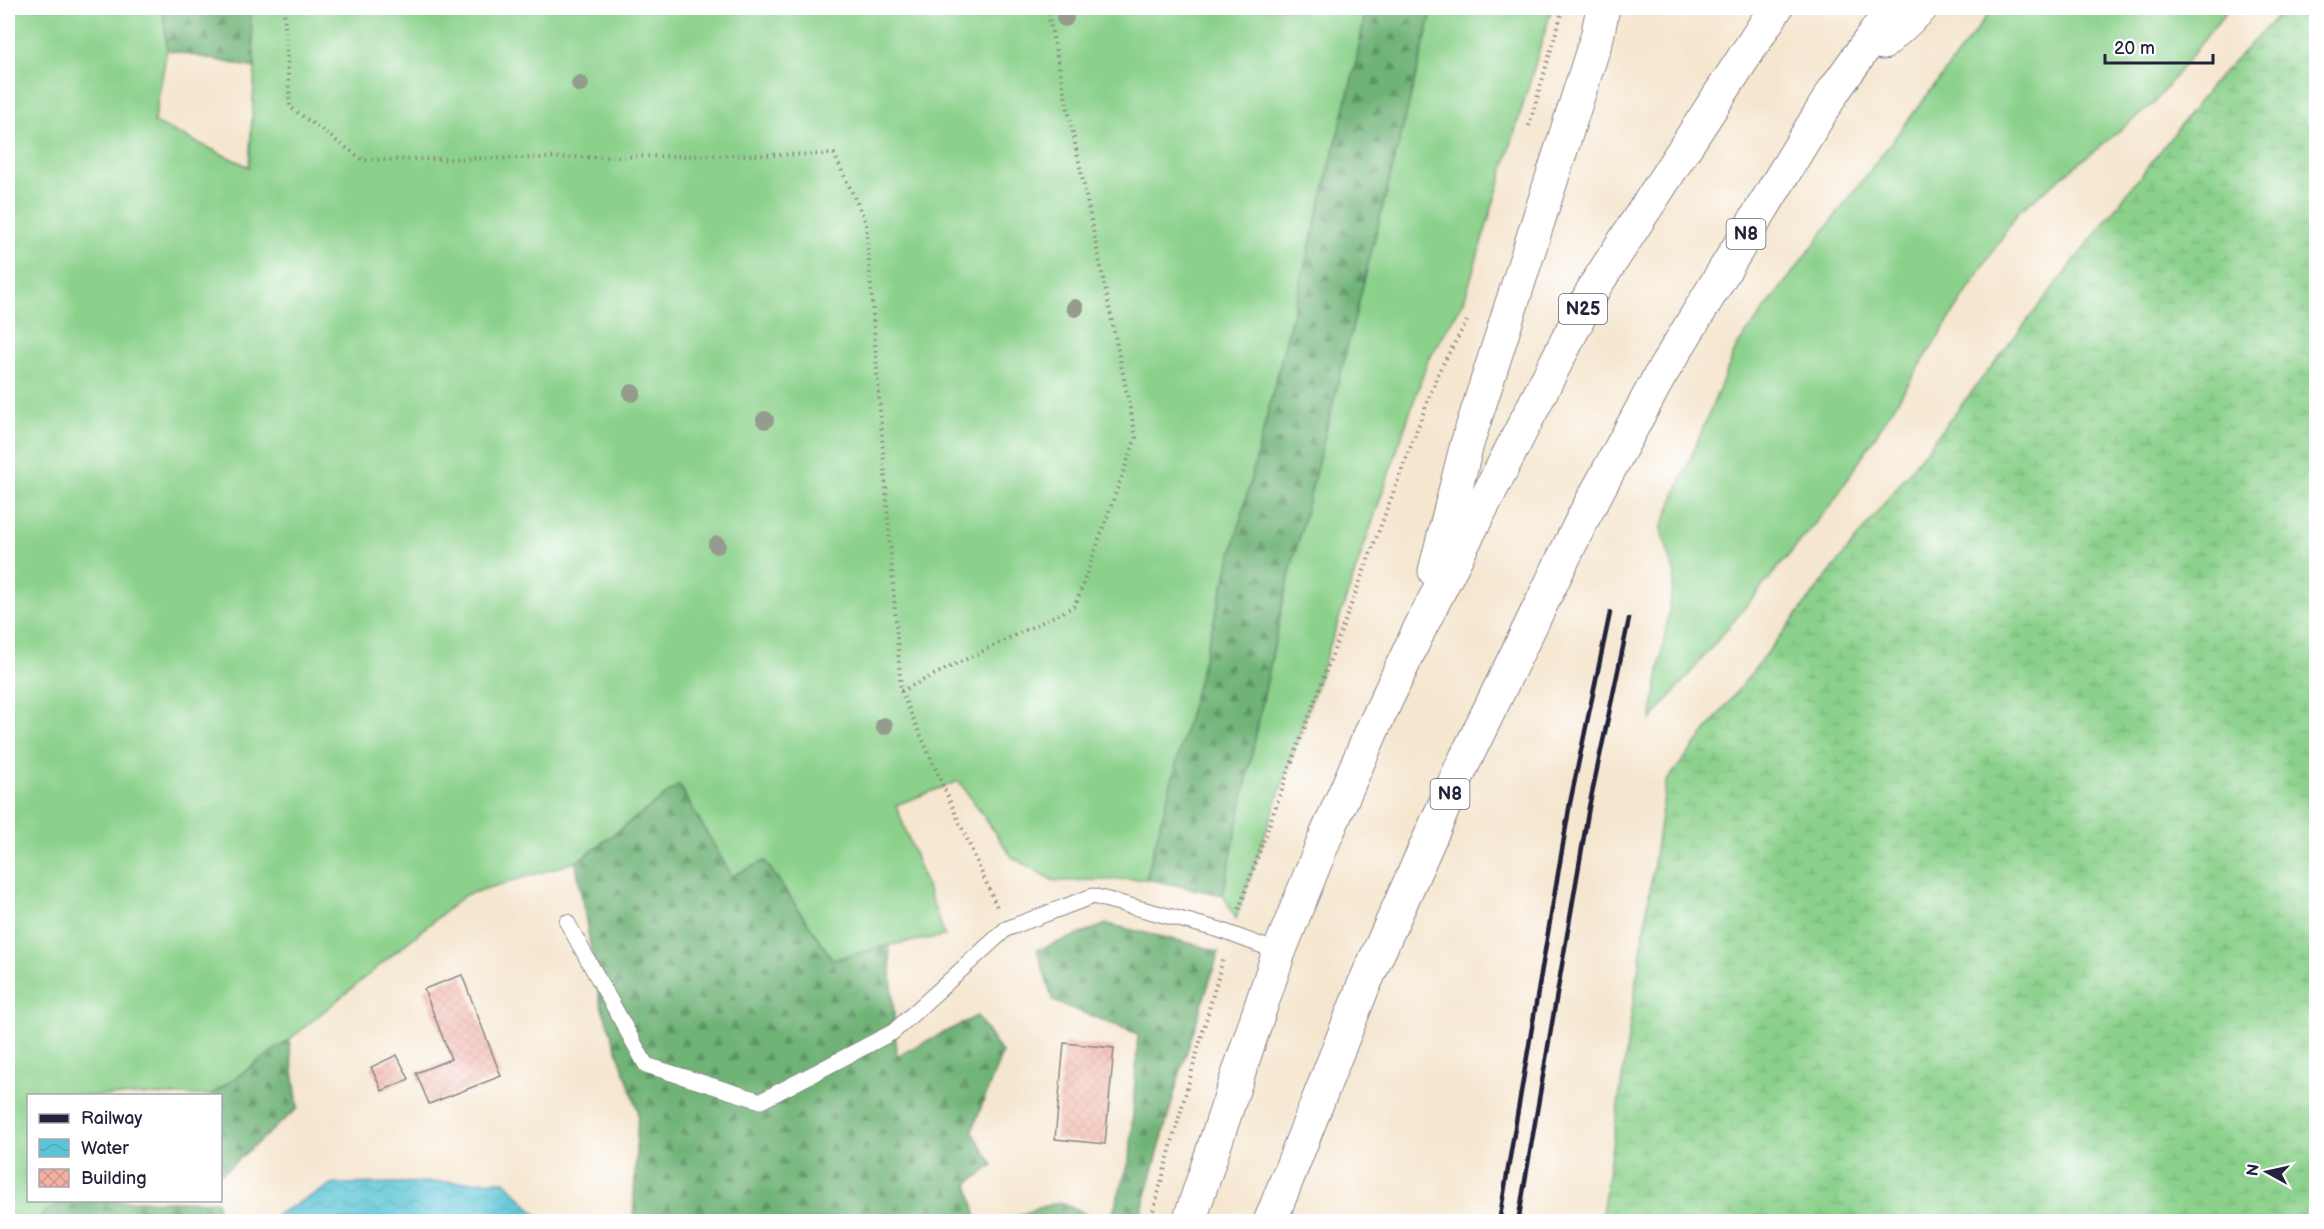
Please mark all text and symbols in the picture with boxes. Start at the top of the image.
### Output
scale bar [2105,27,2213,65]
text: 20 m [2114,38,2155,59]
road number: N8 [1726,219,1766,249]
road number: N25 [1559,294,1607,324]
road number: N8 [1430,779,1470,809]
legend [27,1094,222,1202]
text: Railway [81,1108,143,1129]
text: Water [81,1138,129,1159]
north arrow [2237,1142,2297,1202]
text: N [2243,1163,2264,1177]
text: Building [81,1168,147,1189]

